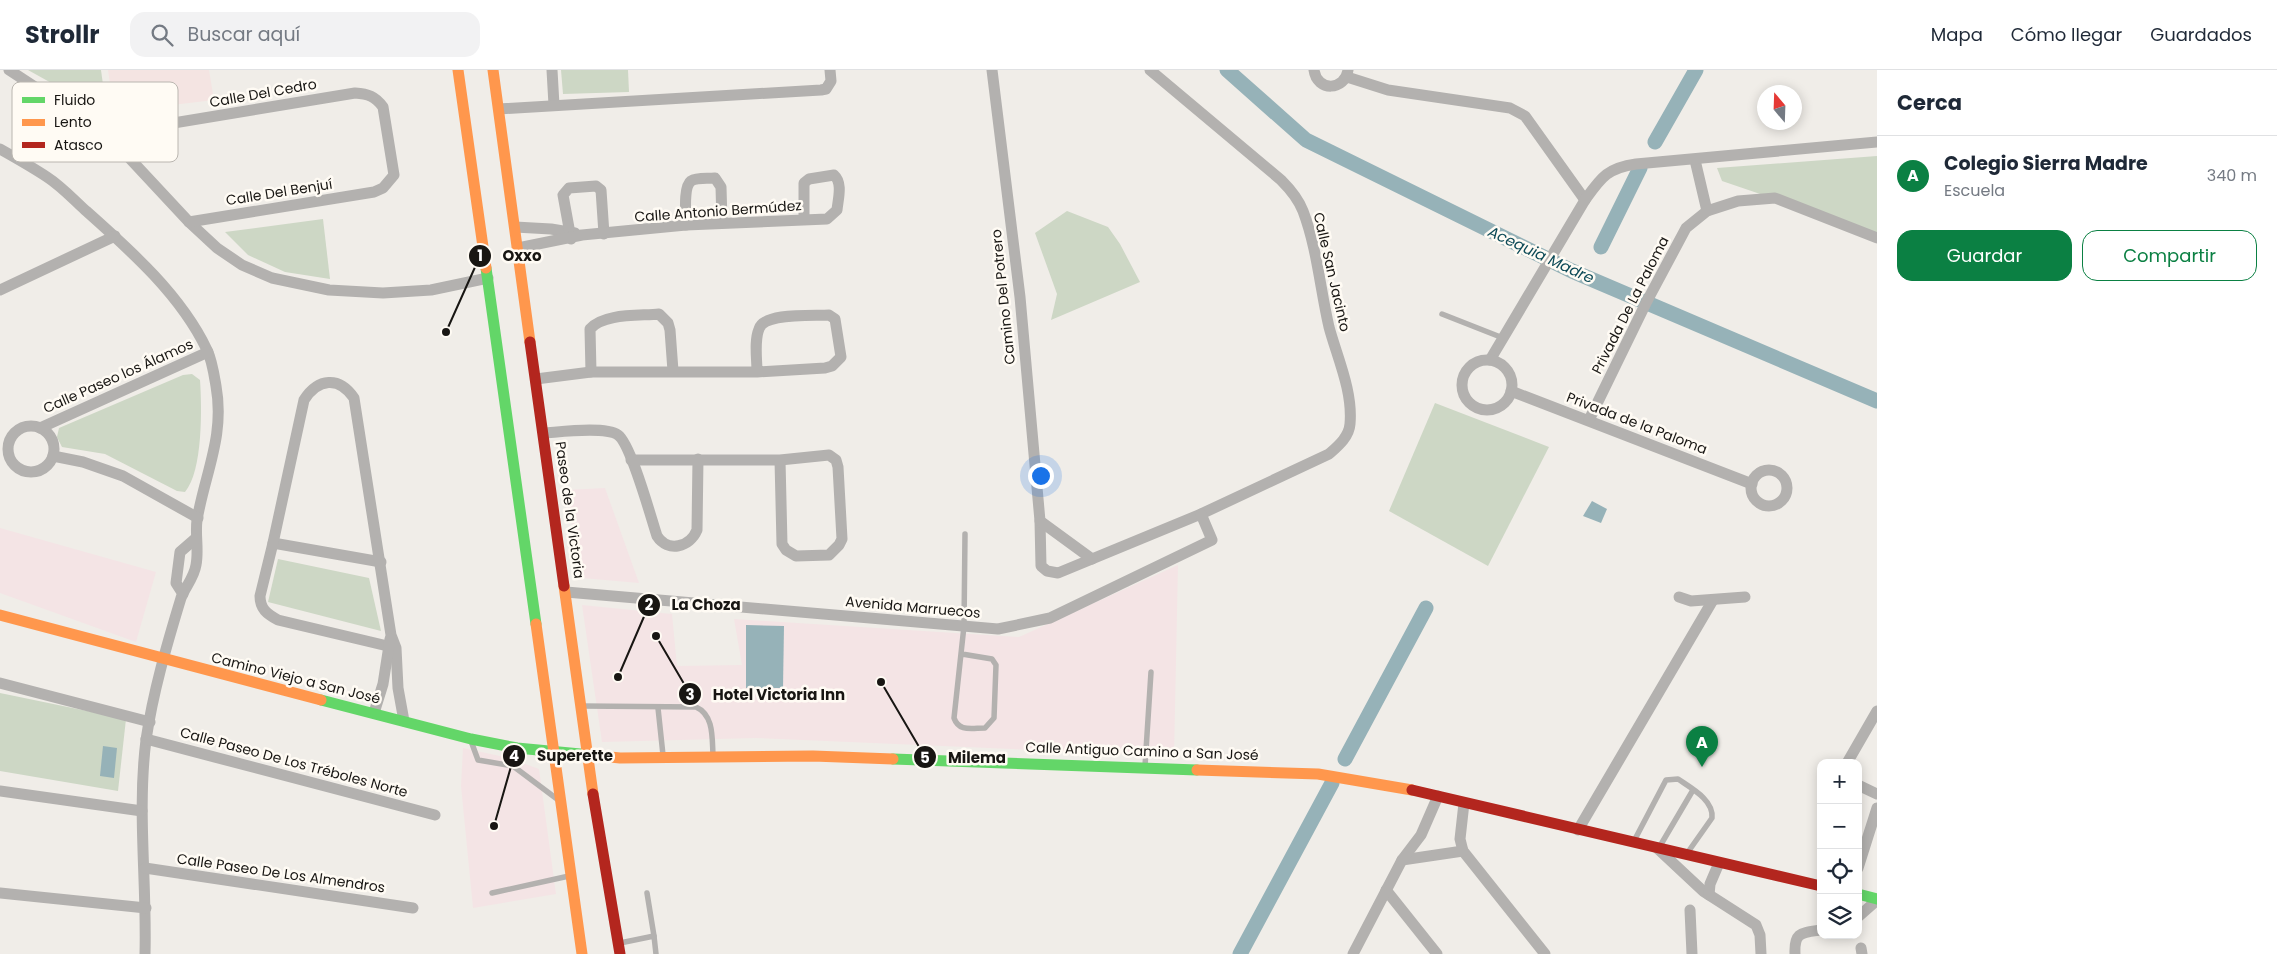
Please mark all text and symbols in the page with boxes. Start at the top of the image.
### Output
search box [130,12,480,57]
text: Strollr [25,18,100,51]
icon: search [148,21,176,49]
text: Buscar aquí [188,21,300,48]
text: Mapa [1931,22,1983,47]
text: Cómo llegar [2011,22,2122,47]
text: Guardados [2150,22,2252,47]
street label: Calle Del Cedro [208,74,318,112]
legend [12,82,178,162]
north arrow [1757,85,1802,130]
text: Cerca [1897,88,1962,117]
text: Fluido [54,90,95,110]
text: Lento [54,112,92,132]
text: Atasco [54,135,103,155]
text: Colegio Sierra Madre [1944,150,2148,177]
text: A [1907,164,1919,187]
text: 340 m [2207,164,2257,187]
street label: Calle Del Benjuí [224,174,334,210]
text: Escuela [1944,179,2005,202]
street label: Calle Antonio Bermúdez [634,195,802,227]
street label: Calle San Jacinto [1309,210,1355,334]
water label: Acequia Madre [1484,220,1598,288]
street label: Camino Del Potrero [986,228,1020,366]
button: Guardar [1897,230,2072,281]
button: Compartir [2082,230,2257,281]
street label: Privada De La Paloma [1587,233,1673,377]
callout: Oxxo [468,241,552,271]
text: 1 [477,245,483,266]
text: Oxxo [503,245,542,266]
street label: Calle Paseo los Álamos [40,334,196,418]
street label: Privada de la Paloma [1564,387,1710,459]
street label: Paseo de la Victoria [550,440,590,580]
your location [1028,463,1054,489]
callout: La Choza [636,590,750,620]
street label: Avenida Marruecos [845,591,981,623]
text: 2 [645,594,654,615]
text: La Choza [671,594,741,615]
street label: Camino Viejo a San José [209,647,383,709]
callout: Hotel Victoria Inn [677,679,855,709]
text: 3 [685,684,695,705]
text: Hotel Victoria Inn [713,684,845,705]
street label: Calle Paseo De Los Tréboles Norte [178,722,410,802]
pin: A [1686,726,1718,767]
street label: Calle Antiguo Camino a San José [1025,737,1259,765]
callout: Superette [502,741,622,771]
callout: Milema [913,742,1016,772]
text: 4 [509,745,519,766]
text: Superette [537,745,613,766]
text: 5 [920,747,930,768]
text: Milema [948,747,1006,768]
map controls [1817,759,1862,939]
button: + [1817,759,1862,804]
button: − [1817,804,1862,849]
street label: Calle Paseo De Los Almendros [176,848,386,898]
button: locate [1817,849,1862,894]
button: layers [1817,894,1862,939]

